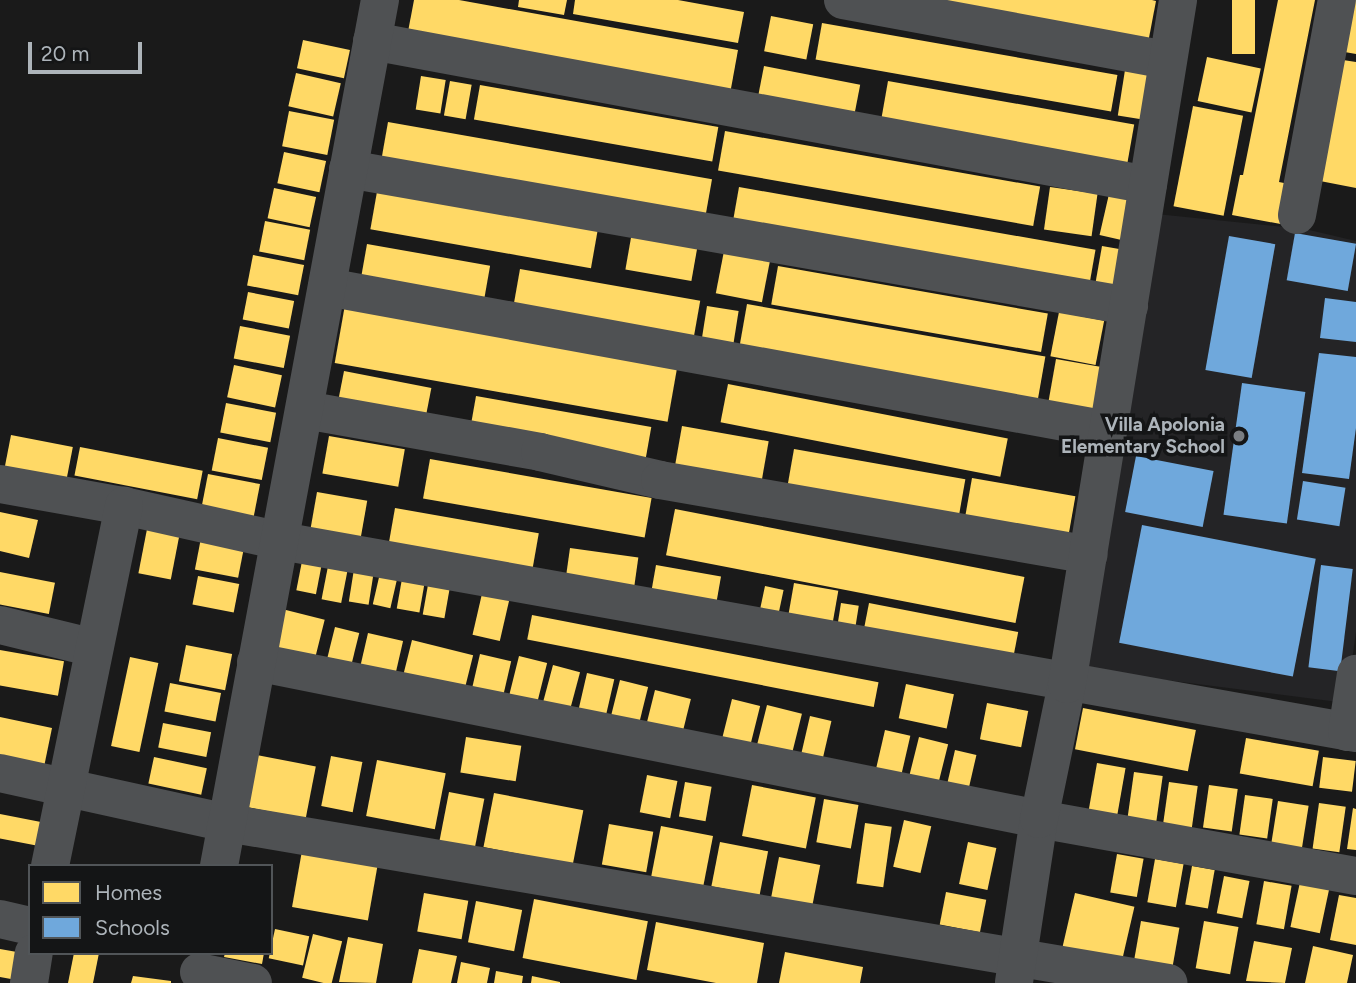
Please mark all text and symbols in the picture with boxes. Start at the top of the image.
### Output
scale bar [32,28,145,72]
text: 20 m [41,41,89,66]
place label: Villa Apolonia Elementary School [1061,414,1225,458]
marker: Villa Apolonia Elementary School [1231,428,1247,444]
legend [28,864,273,955]
text: Homes [95,880,162,905]
text: Schools [95,915,170,940]

